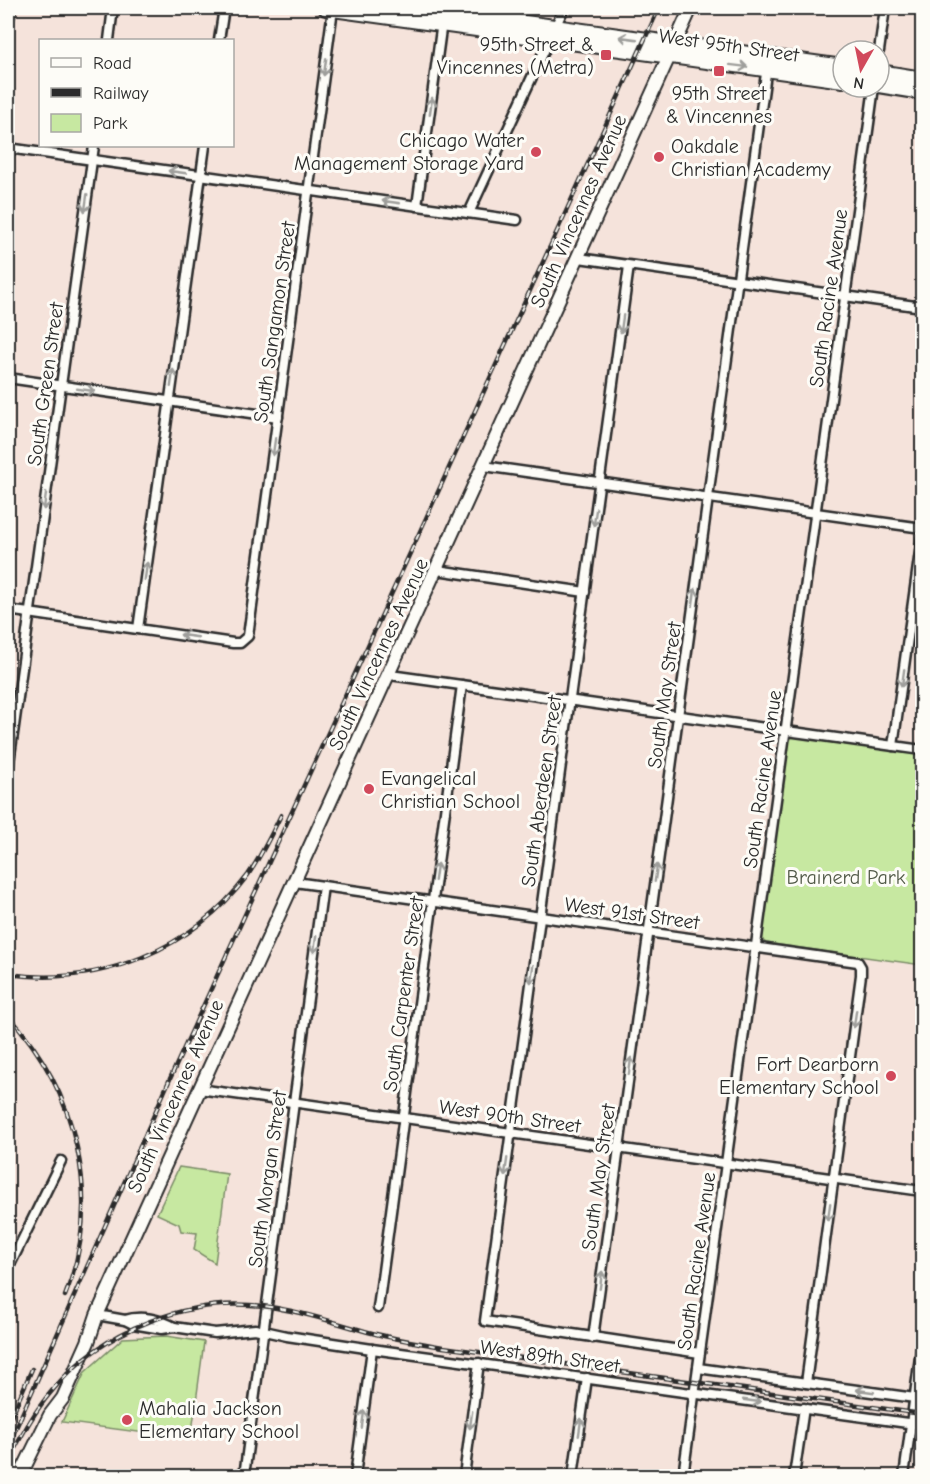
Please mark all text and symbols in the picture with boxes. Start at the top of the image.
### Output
street label: West 95th Street [657,24,802,67]
one-way arrow [619,32,639,43]
place label: 95th Street & Vincennes (Metra) [437,33,594,79]
legend [39,39,234,147]
north arrow [831,39,891,99]
marker: 95th Street & Vincennes (Metra) [599,48,613,62]
text: Road [93,53,132,74]
one-way arrow [320,56,331,76]
one-way arrow [729,60,749,71]
marker: 95th Street & Vincennes [712,64,726,78]
text: N [852,73,865,93]
place label: 95th Street & Vincennes [666,82,772,128]
text: Railway [93,83,150,104]
one-way arrow [425,97,436,116]
street label: South Vincennes Avenue [525,111,631,311]
text: Park [93,113,128,134]
place label: Chicago Water Management Storage Yard [294,129,524,175]
place label: Oakdale Christian Academy [671,135,831,181]
marker: Chicago Water Management Storage Yard [529,145,543,159]
marker: Oakdale Christian Academy [652,150,666,164]
one-way arrow [167,166,187,177]
one-way arrow [81,193,92,213]
one-way arrow [381,196,401,207]
street label: South Racine Avenue [805,207,852,389]
street label: South Sangamon Street [249,219,300,424]
street label: South Green Street [23,300,69,467]
one-way arrow [616,313,627,333]
one-way arrow [167,369,178,388]
one-way arrow [76,384,96,395]
one-way arrow [268,437,279,456]
one-way arrow [39,490,50,510]
one-way arrow [590,506,601,526]
street label: South Vincennes Avenue [324,555,433,754]
one-way arrow [140,562,151,582]
one-way arrow [689,587,700,607]
street label: South May Street [643,619,686,770]
one-way arrow [179,631,199,642]
one-way arrow [897,668,908,687]
street label: South Racine Avenue [739,688,786,870]
street label: South Aberdeen Street [517,693,566,888]
place label: Evangelical Christian School [381,767,520,813]
marker: Evangelical Christian School [362,782,376,796]
one-way arrow [430,863,441,883]
one-way arrow [651,864,662,883]
park label: Brainerd Park [787,866,906,889]
street label: West 91st Street [563,893,702,935]
street label: South Carpenter Street [378,894,429,1093]
one-way arrow [310,933,321,953]
one-way arrow [527,964,538,984]
street label: South Vincennes Avenue [122,996,228,1196]
one-way arrow [849,1009,860,1028]
place label: Fort Dearborn Elementary School [719,1053,879,1099]
one-way arrow [624,1057,635,1077]
marker: Fort Dearborn Elementary School [884,1069,898,1083]
street label: South Morgan Street [244,1088,291,1269]
street label: West 90th Street [438,1095,583,1138]
street label: South May Street [577,1101,620,1252]
one-way arrow [500,1157,511,1177]
street label: South Racine Avenue [673,1170,720,1352]
one-way arrow [823,1202,834,1222]
one-way arrow [595,1271,606,1291]
street label: West 89th Street [479,1335,623,1378]
one-way arrow [855,1385,875,1396]
one-way arrow [742,1396,762,1407]
place label: Mahalia Jackson Elementary School [139,1397,299,1443]
one-way arrow [357,1409,368,1429]
one-way arrow [466,1409,477,1429]
marker: Mahalia Jackson Elementary School [120,1413,134,1427]
one-way arrow [575,1418,586,1438]

